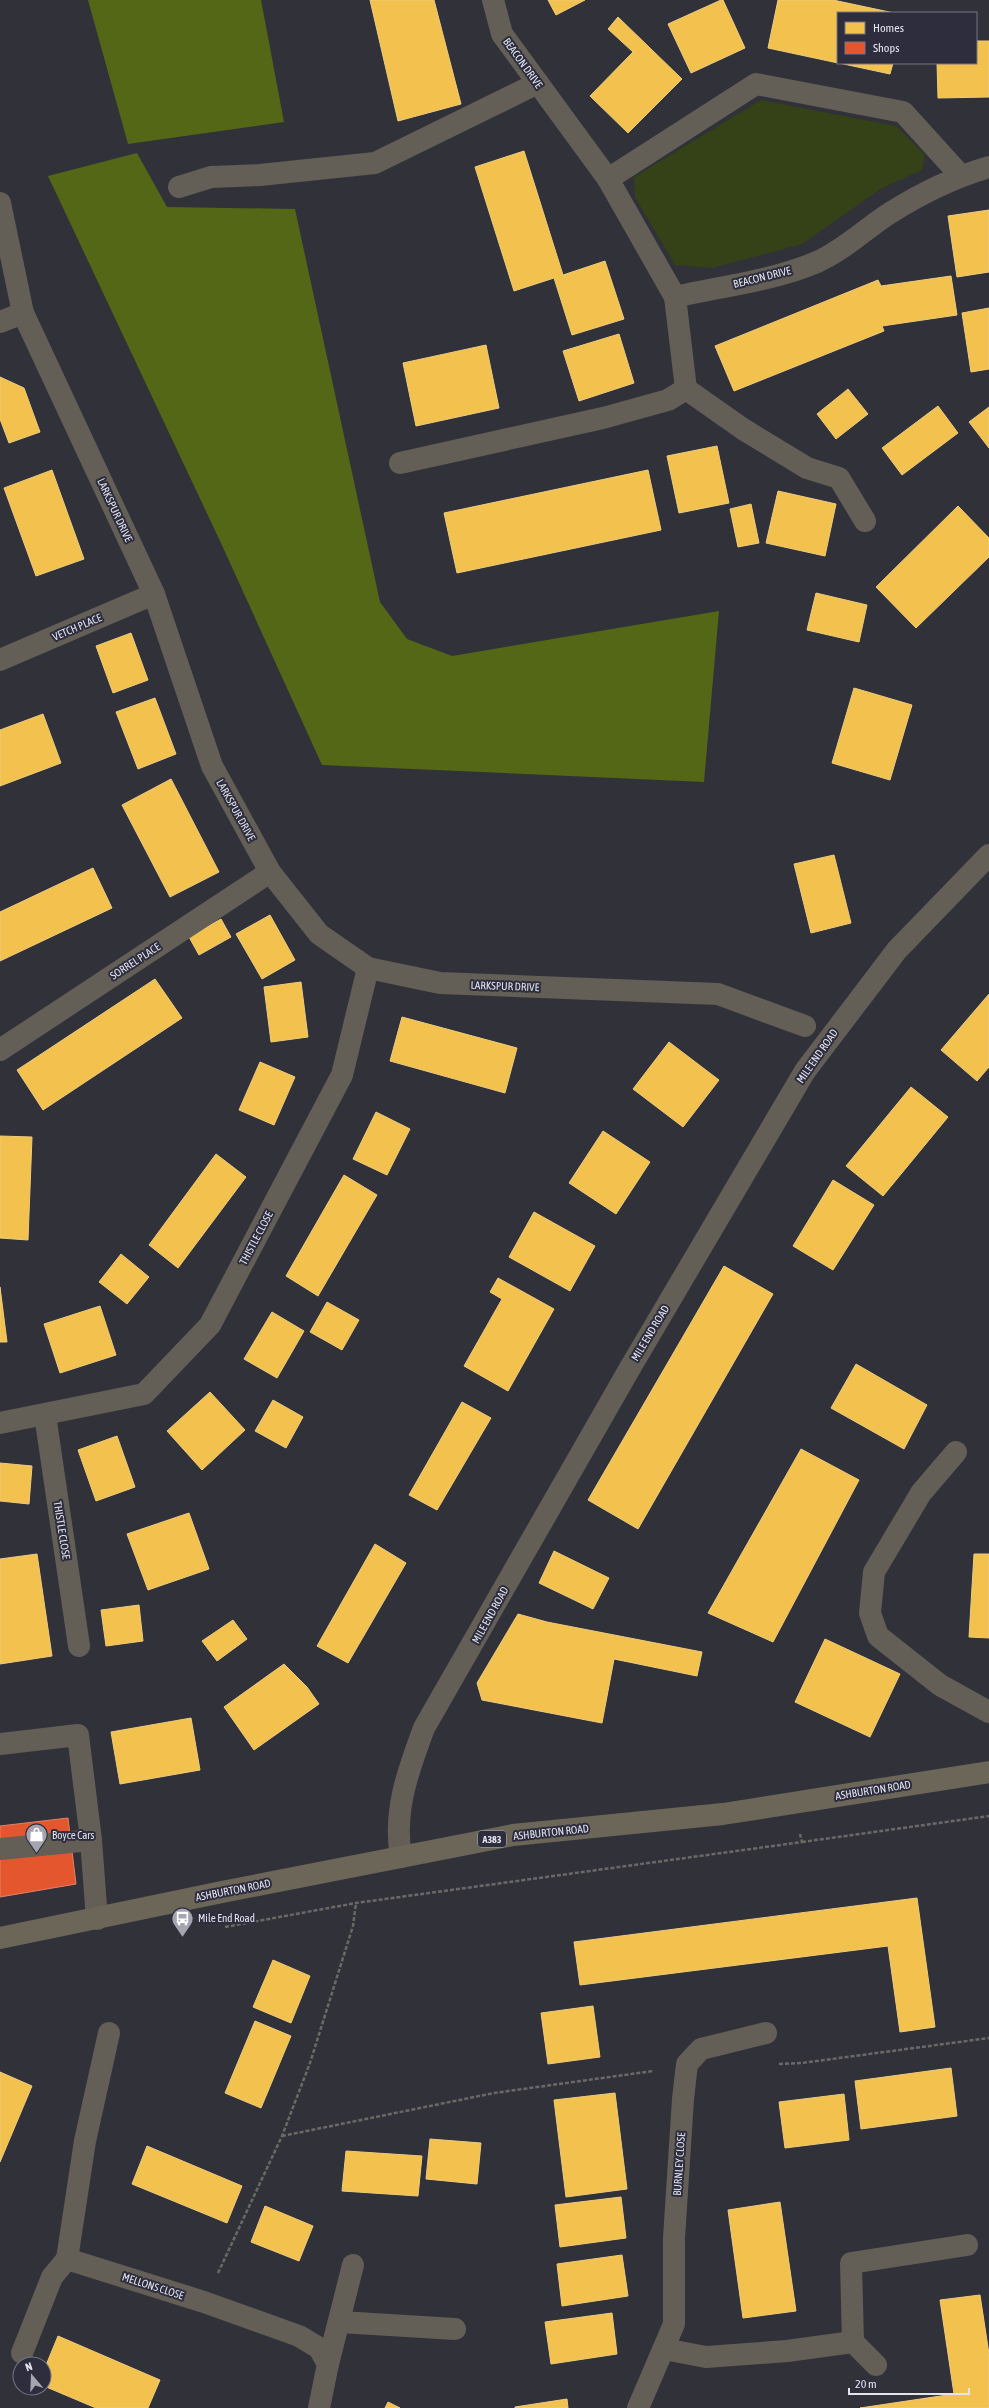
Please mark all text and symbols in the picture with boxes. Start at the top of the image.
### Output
legend [837,12,977,64]
text: Homes [873,21,904,35]
street label: BEACON DRIVE [501,36,545,91]
text: Shops [873,41,899,55]
street label: BEACON DRIVE [732,264,792,290]
street label: LARKSPUR DRIVE [95,476,135,544]
street label: VETCH PLACE [51,611,104,643]
street label: LARKSPUR DRIVE [214,777,258,843]
street label: SORREL PLACE [108,940,163,982]
street label: LARKSPUR DRIVE [471,979,540,993]
street label: MILE END ROAD [794,1027,840,1085]
street label: THISTLE CLOSE [237,1209,275,1267]
street label: MILE END ROAD [629,1303,671,1363]
street label: THISTLE CLOSE [51,1500,73,1560]
street label: MILE END ROAD [470,1585,510,1645]
street label: ASHBURTON ROAD [835,1778,911,1802]
shop icon: Boyce Cars [23,1822,49,1855]
street label: ASHBURTON ROAD [513,1822,589,1842]
place label: Boyce Cars [52,1829,95,1841]
road number: A383 [478,1831,506,1847]
street label: ASHBURTON ROAD [195,1877,271,1903]
bus stop icon: Mile End Road [169,1905,195,1938]
place label: Mile End Road [198,1912,255,1924]
street label: BURNLEY CLOSE [671,2131,687,2196]
street label: MELLONS CLOSE [121,2270,186,2302]
north arrow [12,2356,52,2396]
text: N [24,2360,34,2373]
scale bar [849,2370,969,2396]
text: 20 m [855,2377,877,2391]

